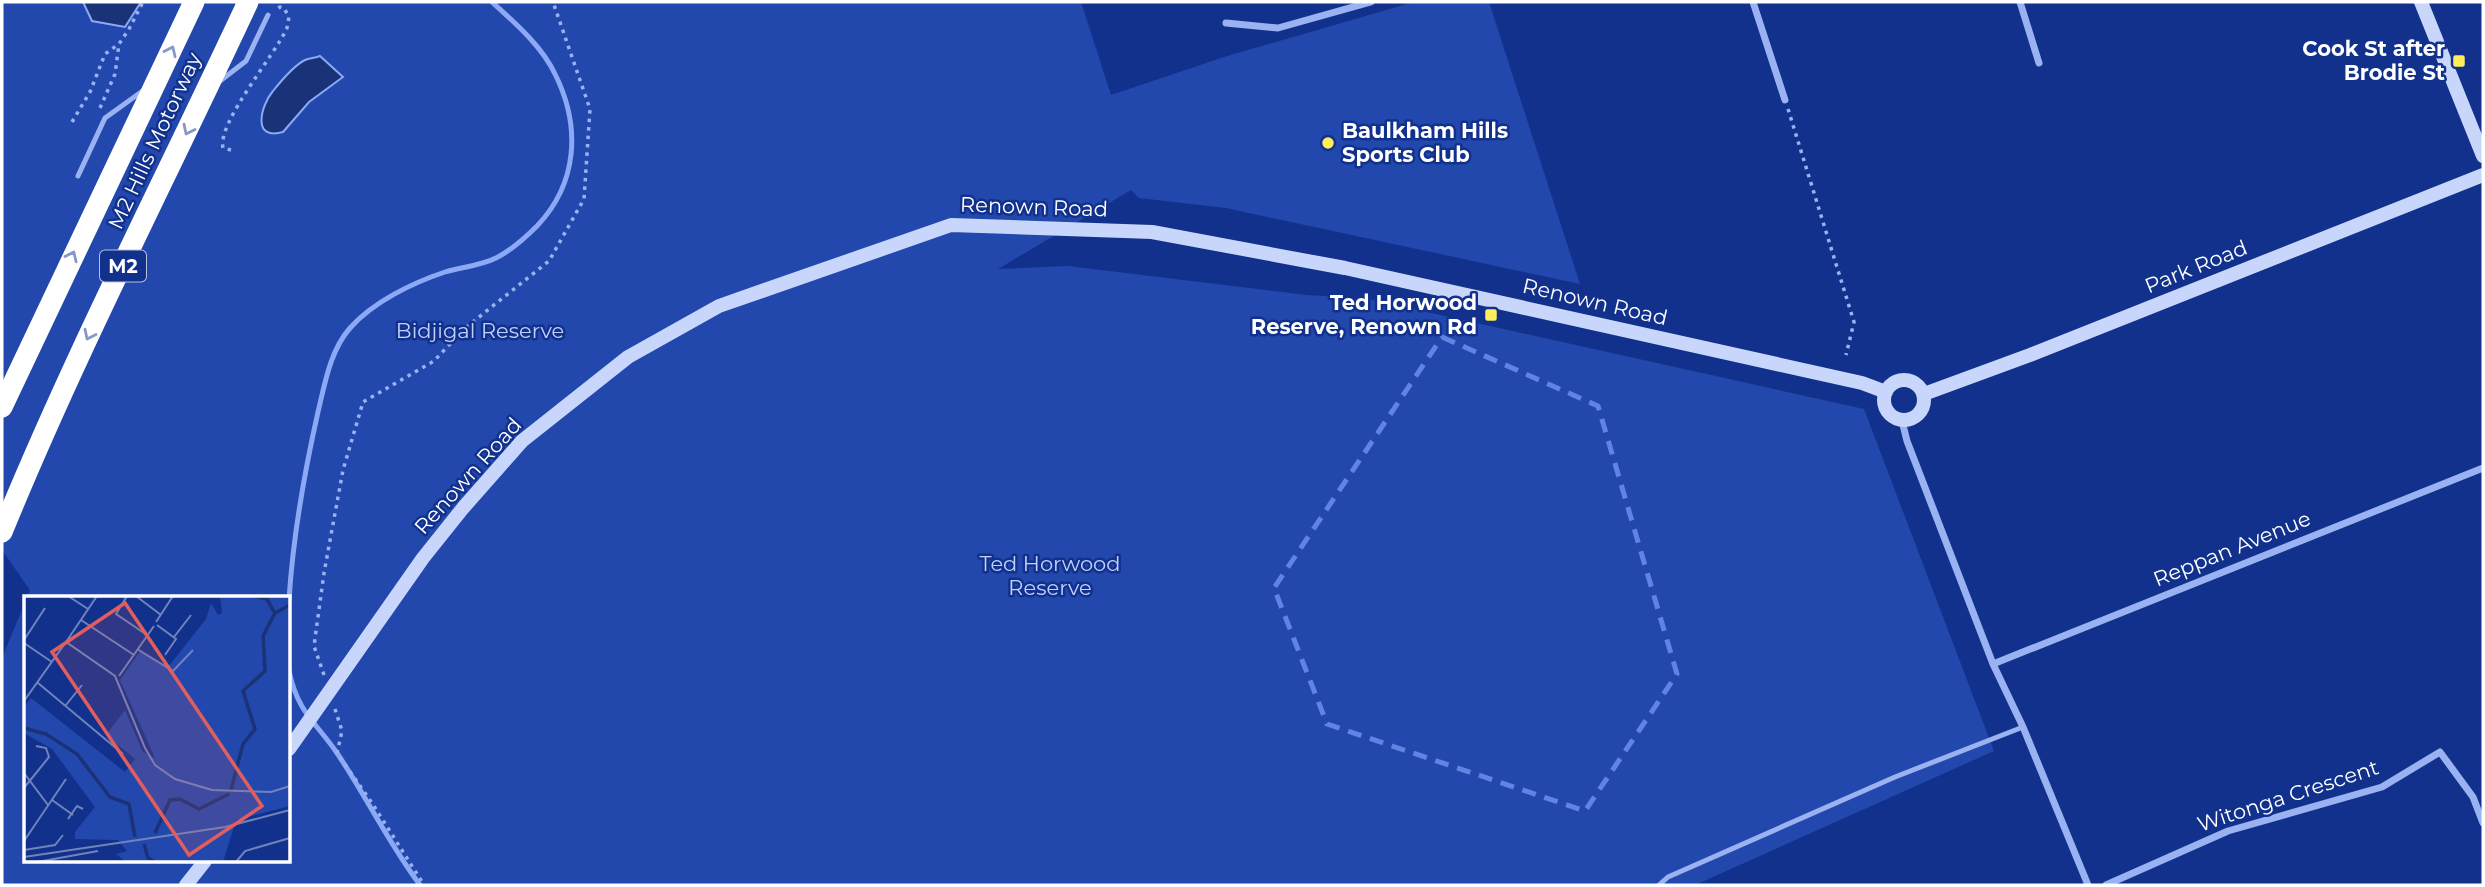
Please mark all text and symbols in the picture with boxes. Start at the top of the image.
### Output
place label: Cook St after Brodie St [2302,36,2445,85]
one-way arrow [162,46,176,58]
street label: M2 Hills Motorway [103,48,207,233]
marker: Cook St after Brodie St [2451,53,2467,69]
place label: Baulkham Hills Sports Club [1342,118,1508,167]
one-way arrow [182,123,196,135]
marker: Baulkham Hills Sports Club [1320,135,1336,151]
street label: Renown Road [960,191,1108,222]
street label: Park Road [2141,235,2251,298]
road number: M2 [100,250,146,282]
one-way arrow [64,251,78,263]
street label: Renown Road [1520,273,1670,330]
place label: Ted Horwood Reserve, Renown Rd [1251,290,1477,339]
marker: Ted Horwood Reserve, Renown Rd [1483,307,1499,323]
park label: Bidjigal Reserve [396,318,564,343]
one-way arrow [83,328,97,340]
street label: Renown Road [409,412,526,539]
street label: Reppan Avenue [2149,506,2314,592]
park label: Ted Horwood Reserve [979,551,1121,600]
inset map [24,596,290,862]
street label: Witonga Crescent [2194,754,2382,837]

